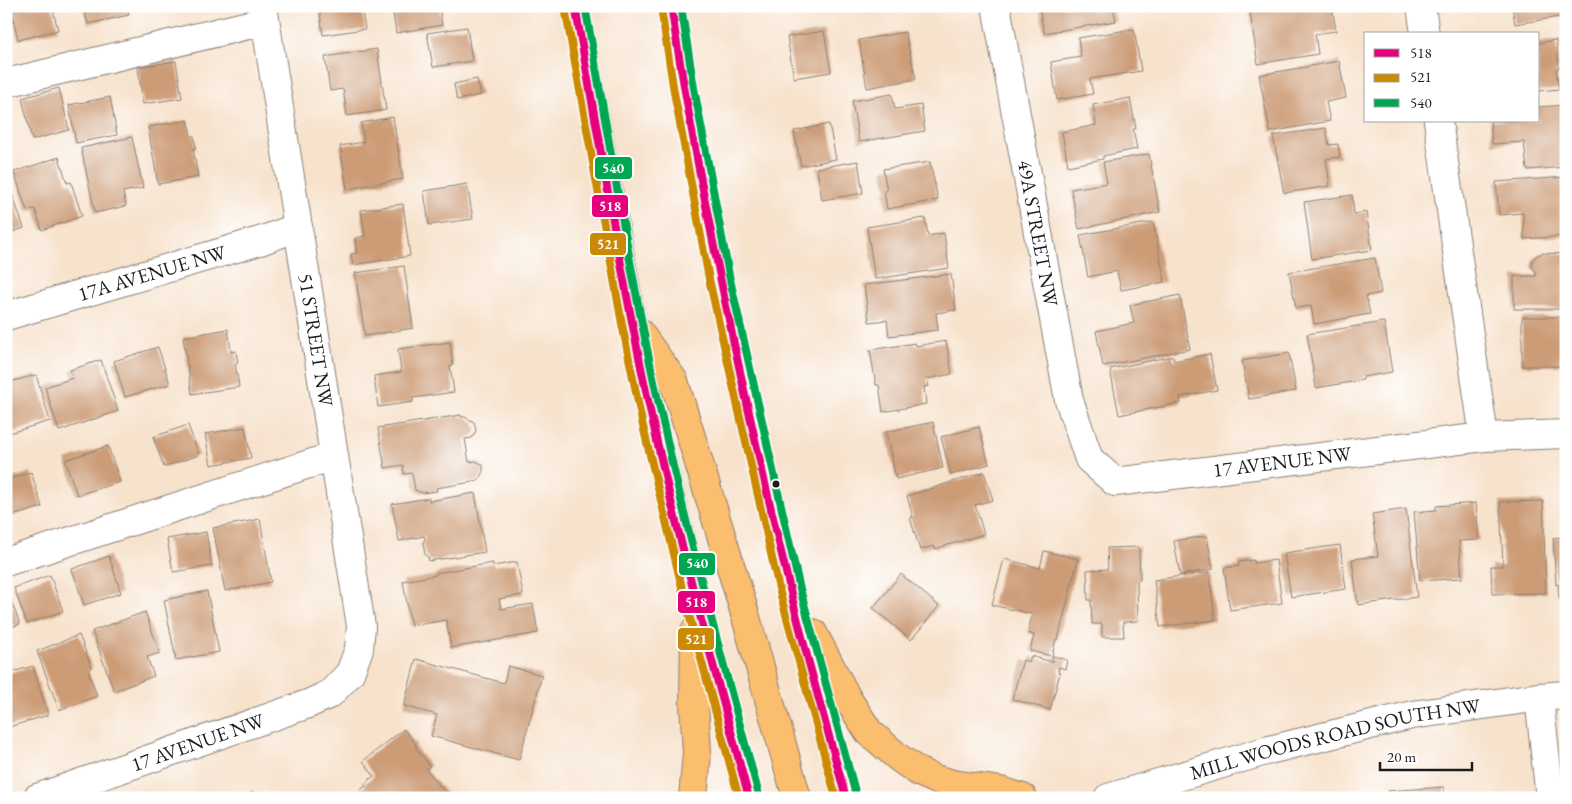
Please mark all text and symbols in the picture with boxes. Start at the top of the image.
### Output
legend [1364,32,1540,122]
text: 518 [1410,43,1432,62]
text: 521 [1410,67,1432,86]
text: 540 [1410,93,1432,112]
line badge: 540 [594,156,633,180]
street label: 49A STREET NW [1012,158,1064,309]
text: 540 [602,159,625,177]
line badge: 518 [591,194,629,218]
text: 518 [599,197,621,215]
line badge: 521 [589,232,627,256]
text: 521 [597,235,619,253]
street label: 17A AVENUE NW [75,239,229,307]
street label: 51 STREET NW [293,272,339,409]
street label: 17 AVENUE NW [1211,440,1353,483]
unlabelled marker [771,479,781,489]
line badge: 540 [678,552,716,576]
text: 540 [686,554,709,572]
line badge: 518 [677,590,716,614]
text: 518 [685,593,707,611]
line badge: 521 [677,627,715,651]
text: 521 [685,630,707,648]
street label: MILL WOODS ROAD SOUTH NW [1187,692,1482,786]
street label: 17 AVENUE NW [128,707,268,777]
scale bar [1380,739,1472,771]
text: 20 m [1387,747,1416,766]

